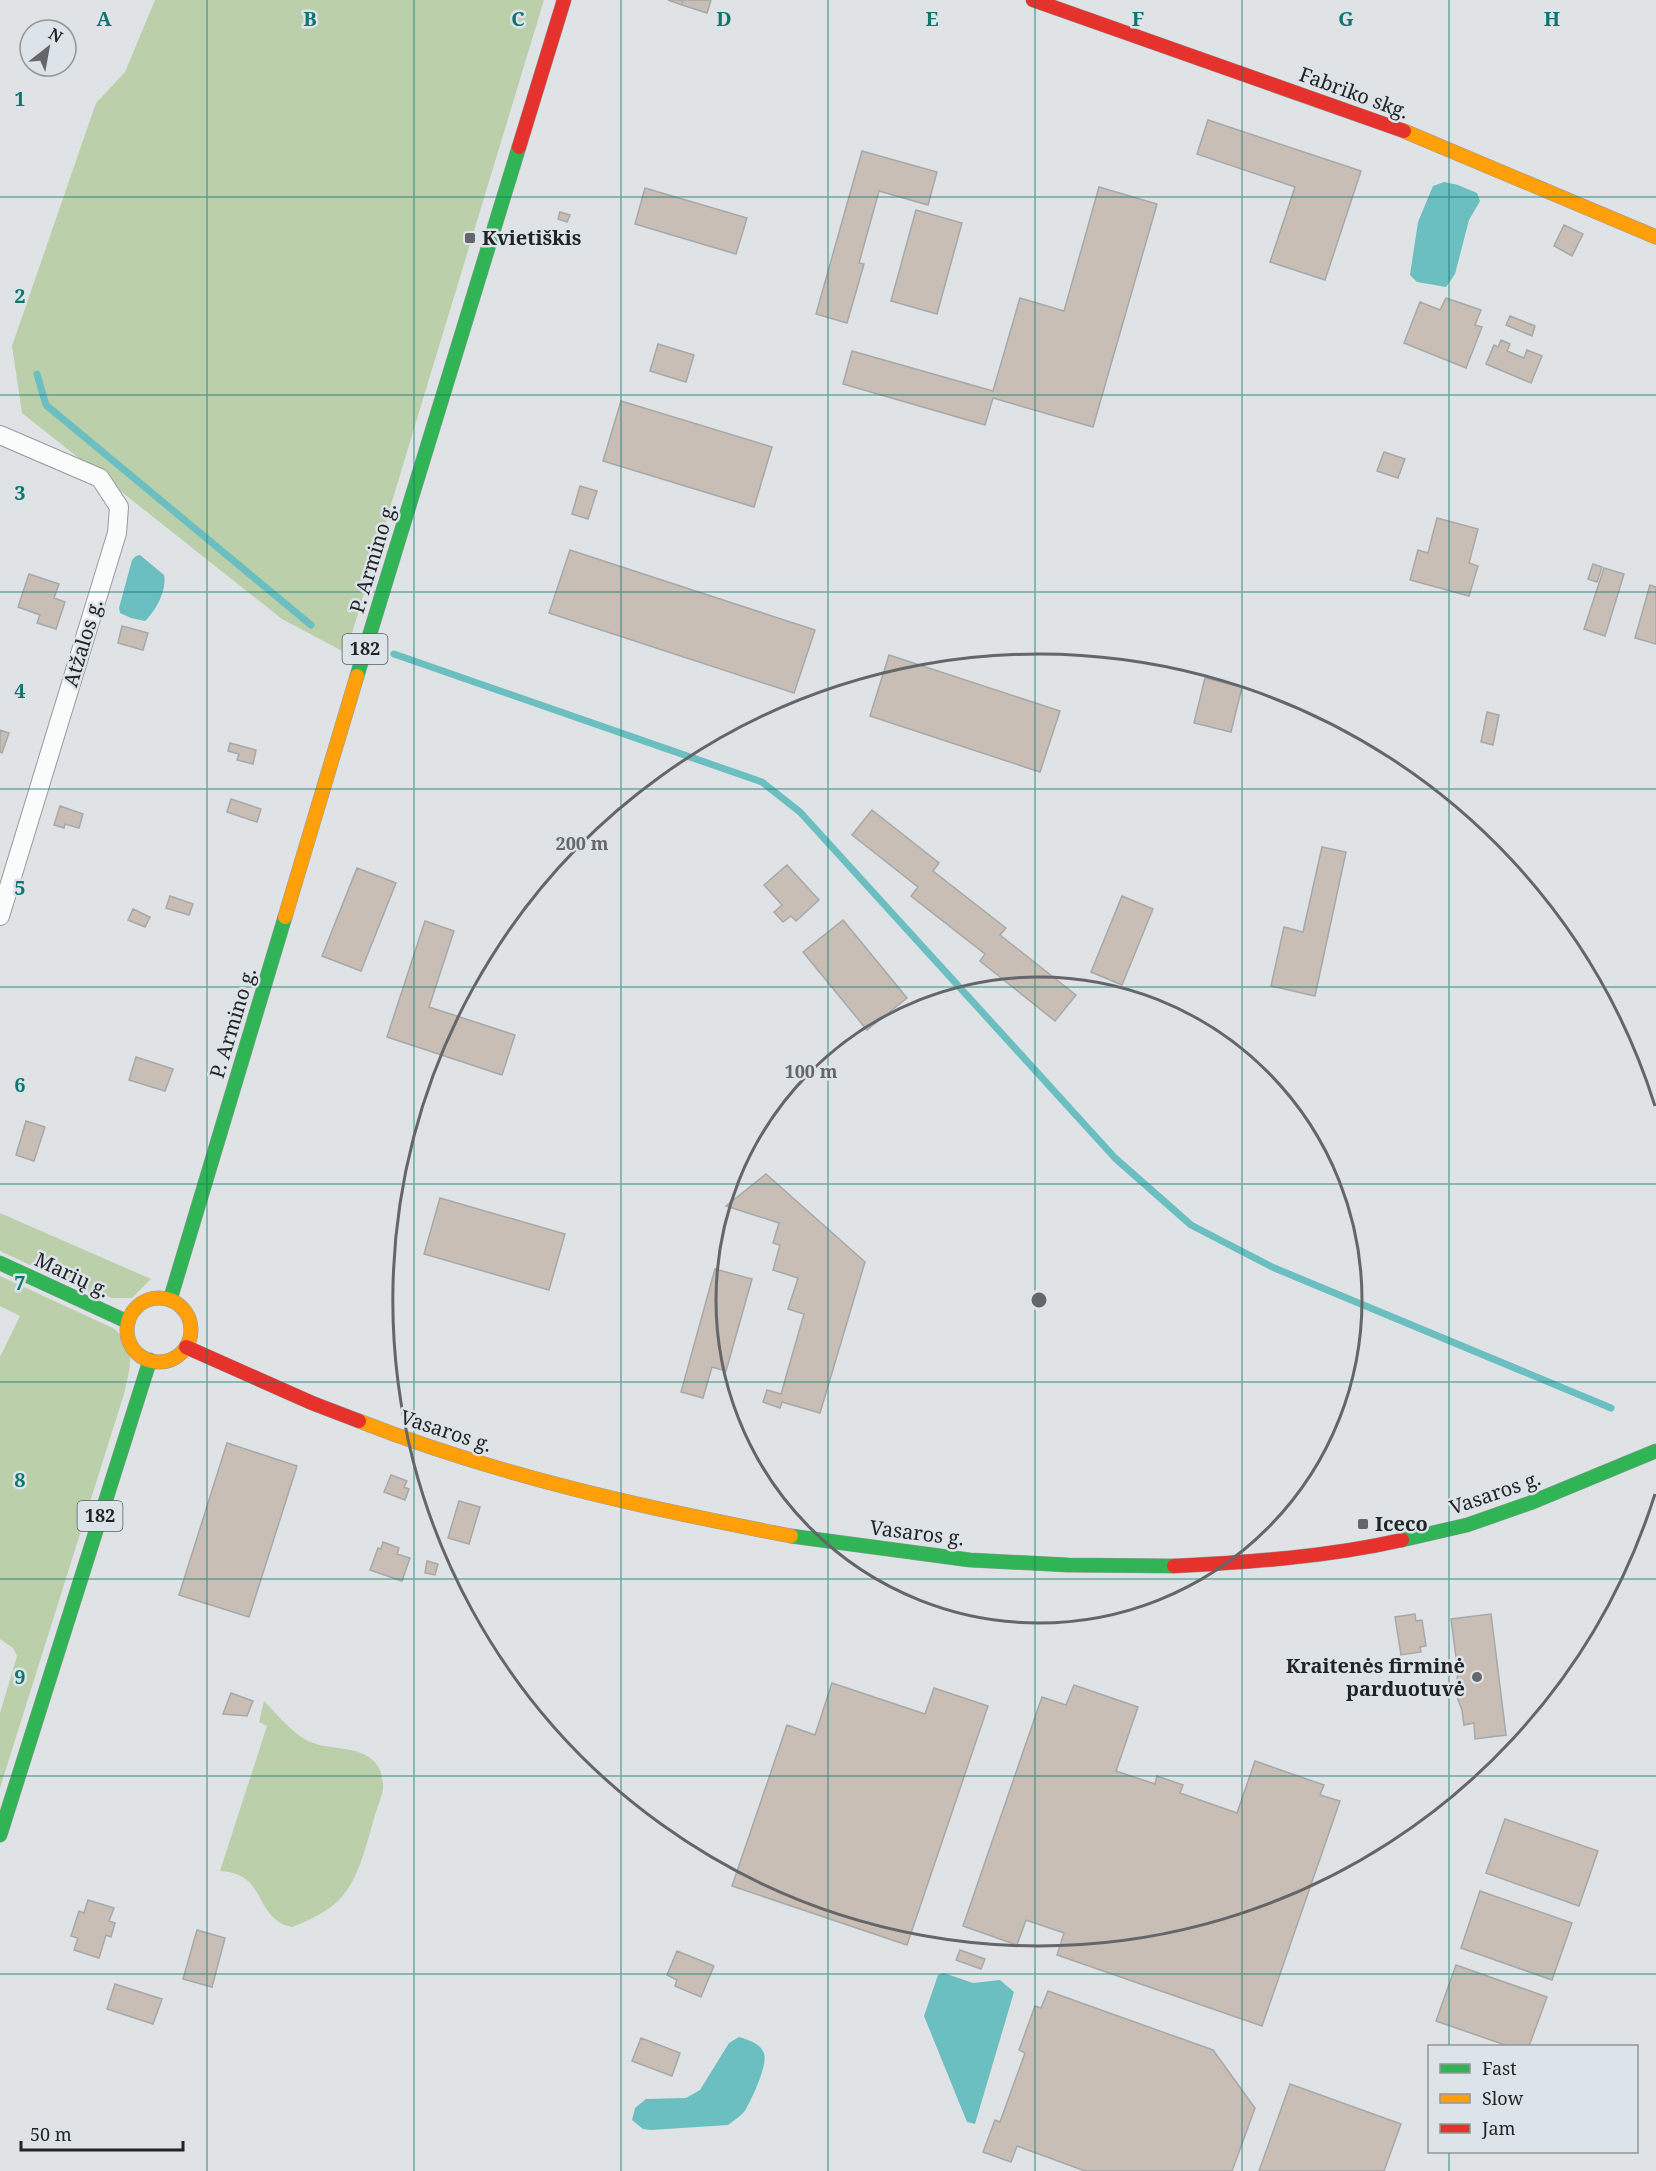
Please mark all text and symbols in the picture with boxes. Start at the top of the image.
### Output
text: A [96,5,112,32]
text: B [303,5,317,32]
text: C [511,5,525,32]
text: D [716,5,732,32]
text: E [925,5,939,32]
text: F [1132,5,1144,32]
text: G [1338,5,1354,32]
text: H [1544,5,1560,32]
north arrow [18,18,78,78]
text: N [45,22,67,48]
street label: Fabriko skg. [1296,60,1413,125]
text: 1 [14,85,26,112]
place label: Kvietiškis [482,224,581,251]
marker: Kvietiškis [463,231,477,245]
text: 2 [14,282,26,309]
text: 3 [14,479,26,506]
street label: P. Armino g. [343,499,402,616]
street label: Atžalos g. [56,596,109,690]
road number: 182 [342,634,388,664]
text: 4 [14,677,26,704]
text: 200 m [556,831,609,855]
text: 5 [14,874,26,901]
street label: P. Armino g. [203,964,262,1081]
text: 100 m [785,1059,838,1083]
text: 6 [14,1071,26,1098]
street label: Marių g. [30,1246,114,1304]
text: 7 [14,1269,26,1296]
centre of rings [1029,1290,1049,1310]
street label: Vasaros g. [397,1403,495,1458]
street label: Vasaros g. [1446,1464,1544,1521]
text: 8 [14,1466,26,1493]
road number: 182 [78,1501,122,1531]
place label: Iceco [1375,1510,1428,1537]
street label: Vasaros g. [868,1513,966,1552]
marker: Iceco [1356,1517,1370,1531]
place label: Kraitenės firminė parduotuvė [1286,1652,1465,1702]
text: 9 [14,1663,26,1690]
marker: Kraitenės firminė parduotuvė [1470,1670,1484,1684]
legend [1428,2045,1638,2153]
text: Fast [1482,2056,1517,2080]
text: Slow [1482,2086,1524,2110]
scale bar [21,2114,183,2152]
text: Jam [1481,2116,1516,2140]
text: 50 m [30,2122,72,2146]

